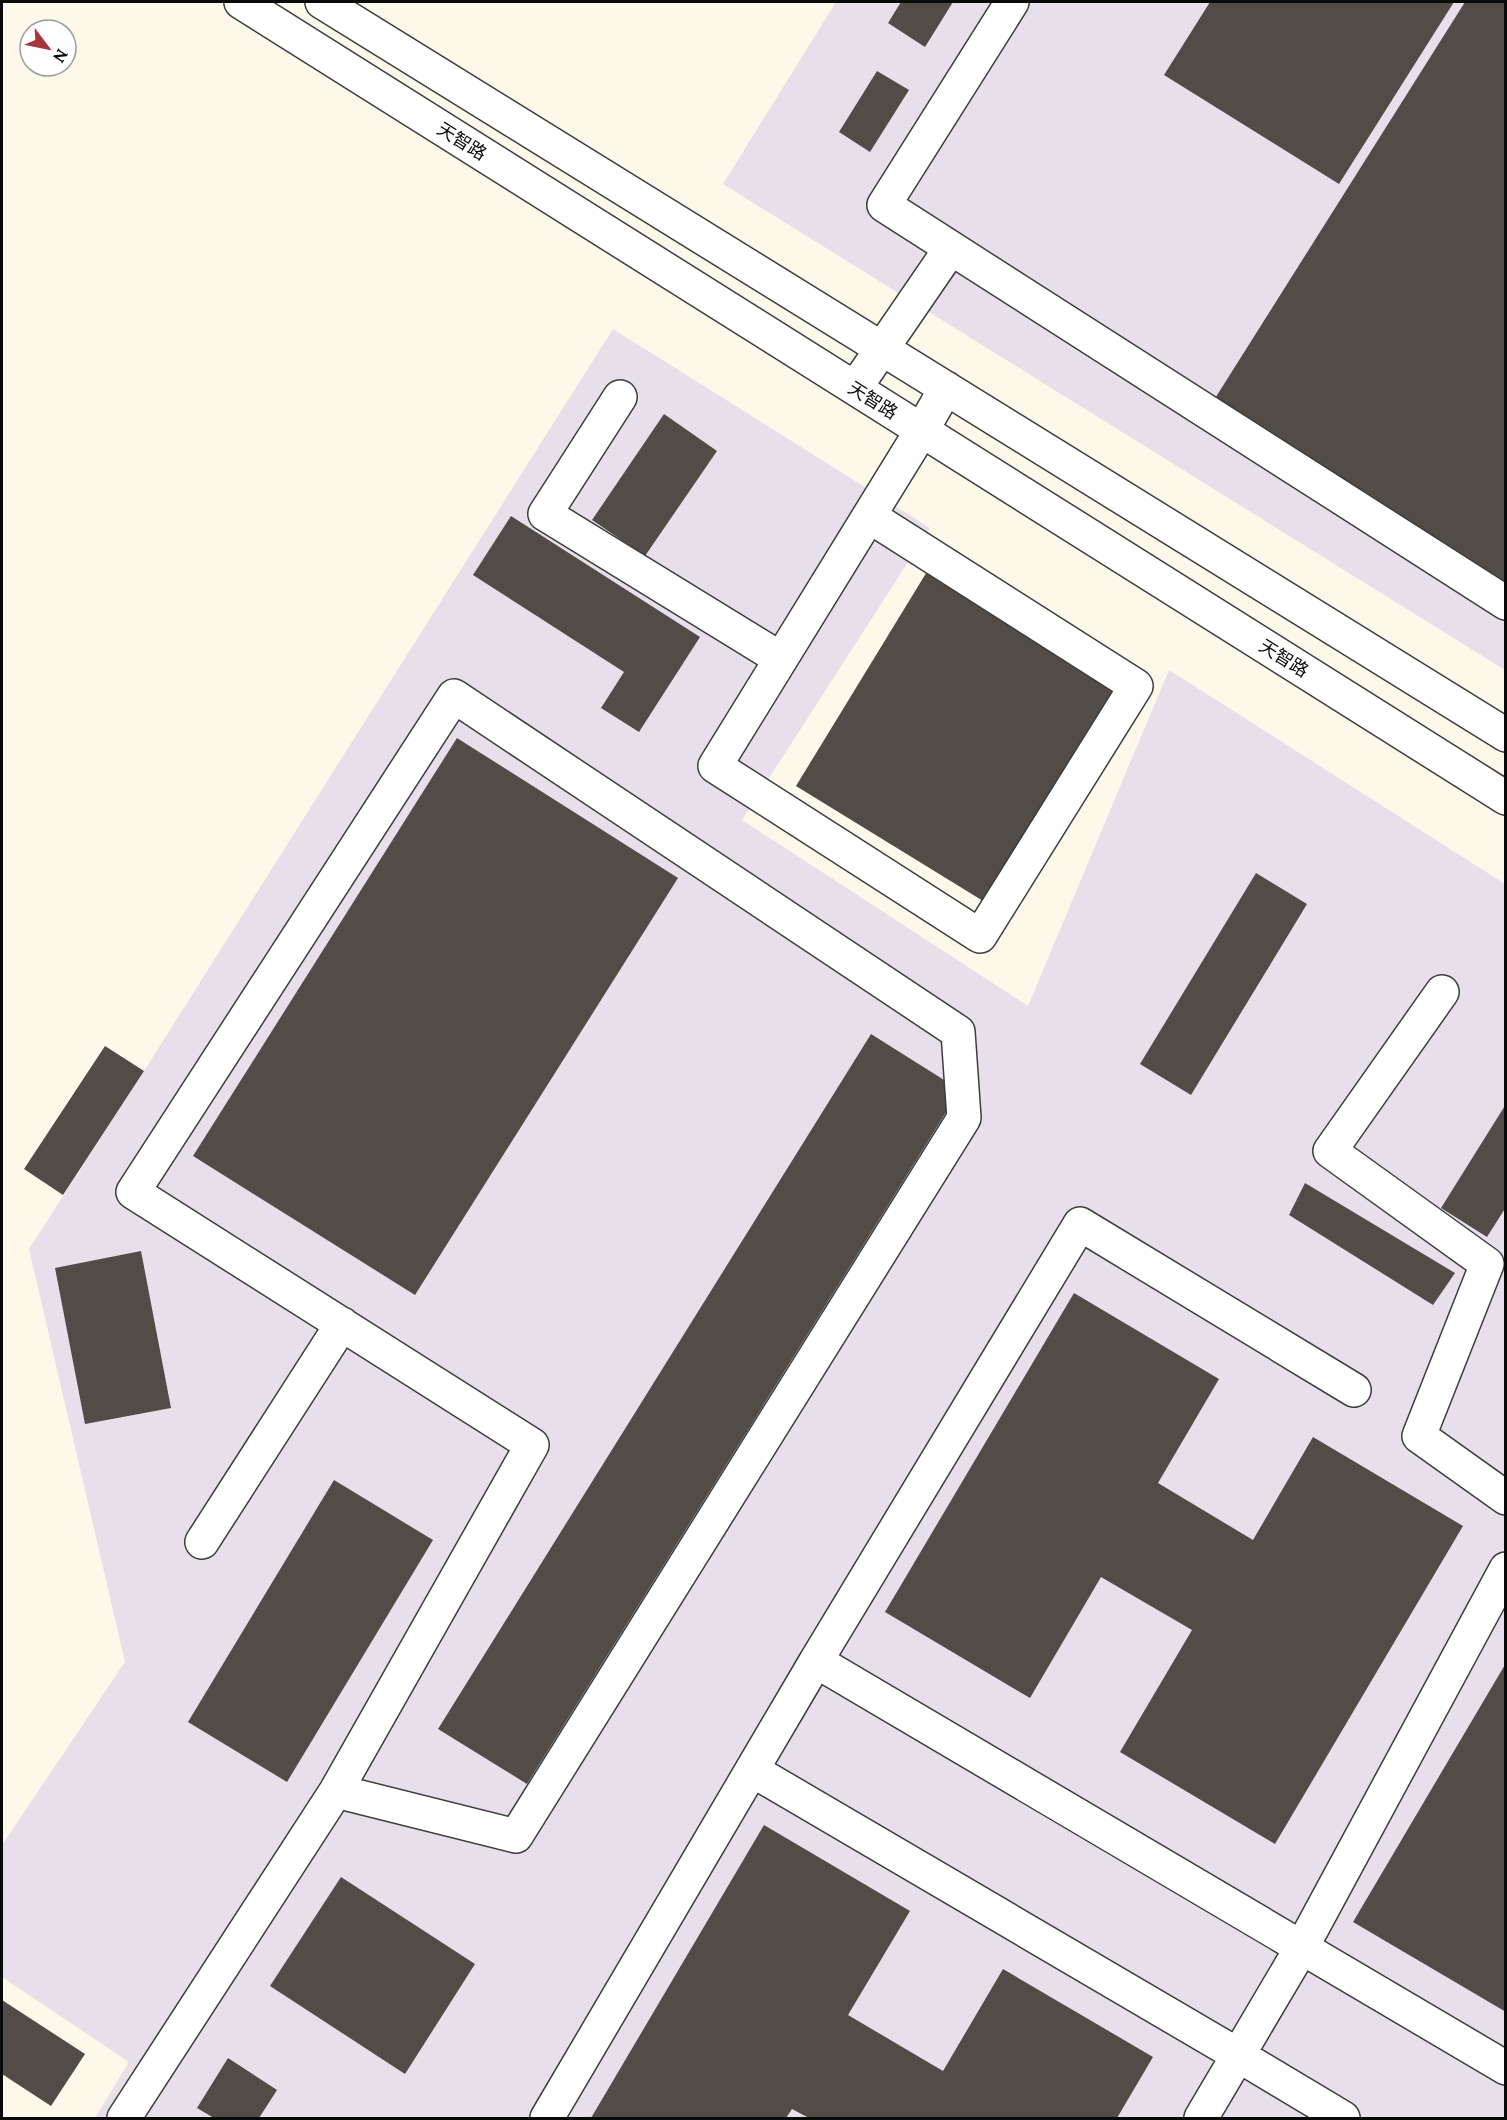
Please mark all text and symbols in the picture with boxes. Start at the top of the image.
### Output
north arrow [18,18,78,78]
text: N [49,45,72,66]
street label: 天智路 [433,117,491,165]
street label: 天智路 [844,376,902,424]
street label: 天智路 [1255,634,1313,682]

